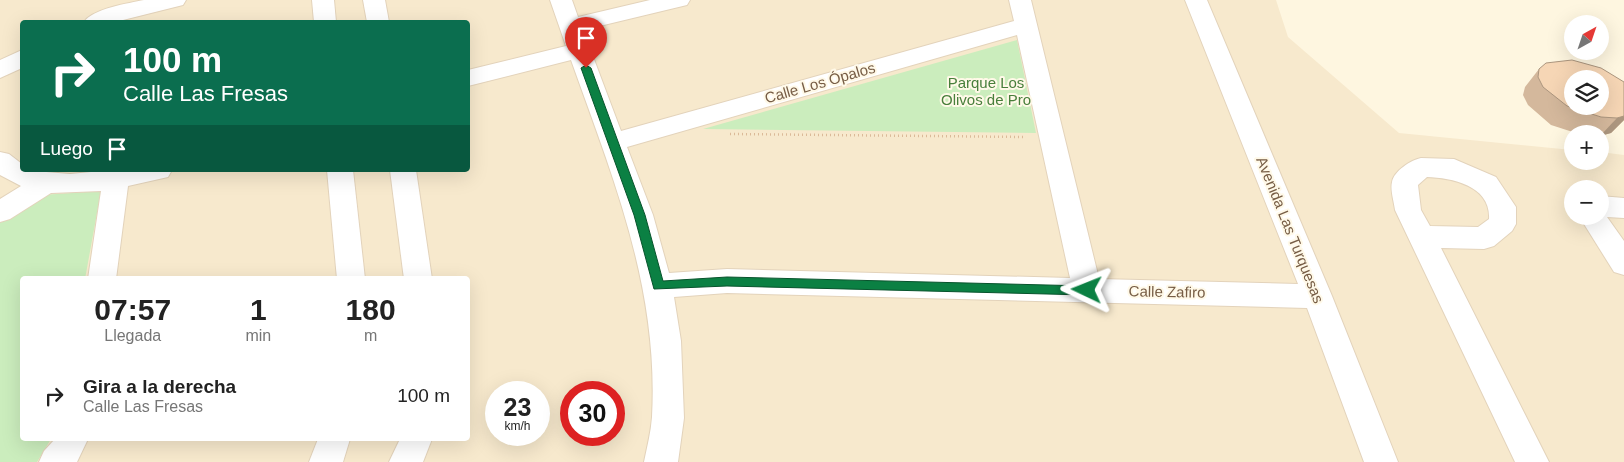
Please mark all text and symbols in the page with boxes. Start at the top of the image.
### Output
north arrow [1564,15,1609,60]
map controls [1564,15,1609,225]
pin [565,17,607,68]
icon: arrive [572,24,600,52]
icon: right [40,40,105,105]
text: 100 m [123,40,222,79]
street label: Calle Los Ópalos [763,59,877,106]
button: layers [1564,70,1609,115]
park label: Parque Los Olivos de Pro [941,74,1031,108]
text: Calle Las Fresas [123,81,288,106]
button: + [1564,125,1609,170]
icon: arrive [103,135,131,163]
text: Luego [40,138,93,159]
street label: Avenida Las Turquesas [1253,154,1328,306]
button: − [1564,180,1609,225]
position arrow [1060,263,1112,315]
street label: Calle Zafiro [1129,282,1206,301]
text: 07:57 [94,293,171,326]
text: 1 [250,293,267,326]
text: 180 [346,293,396,326]
text: Llegada [104,327,161,344]
text: min [245,327,271,344]
text: m [364,327,377,344]
text: Gira a la derecha [83,376,236,397]
speed limit sign: 30 [560,381,625,446]
icon: right [40,382,68,410]
text: 100 m [397,385,450,406]
text: 23 [504,393,531,421]
text: Calle Las Fresas [83,398,203,415]
text: km/h [504,419,531,433]

